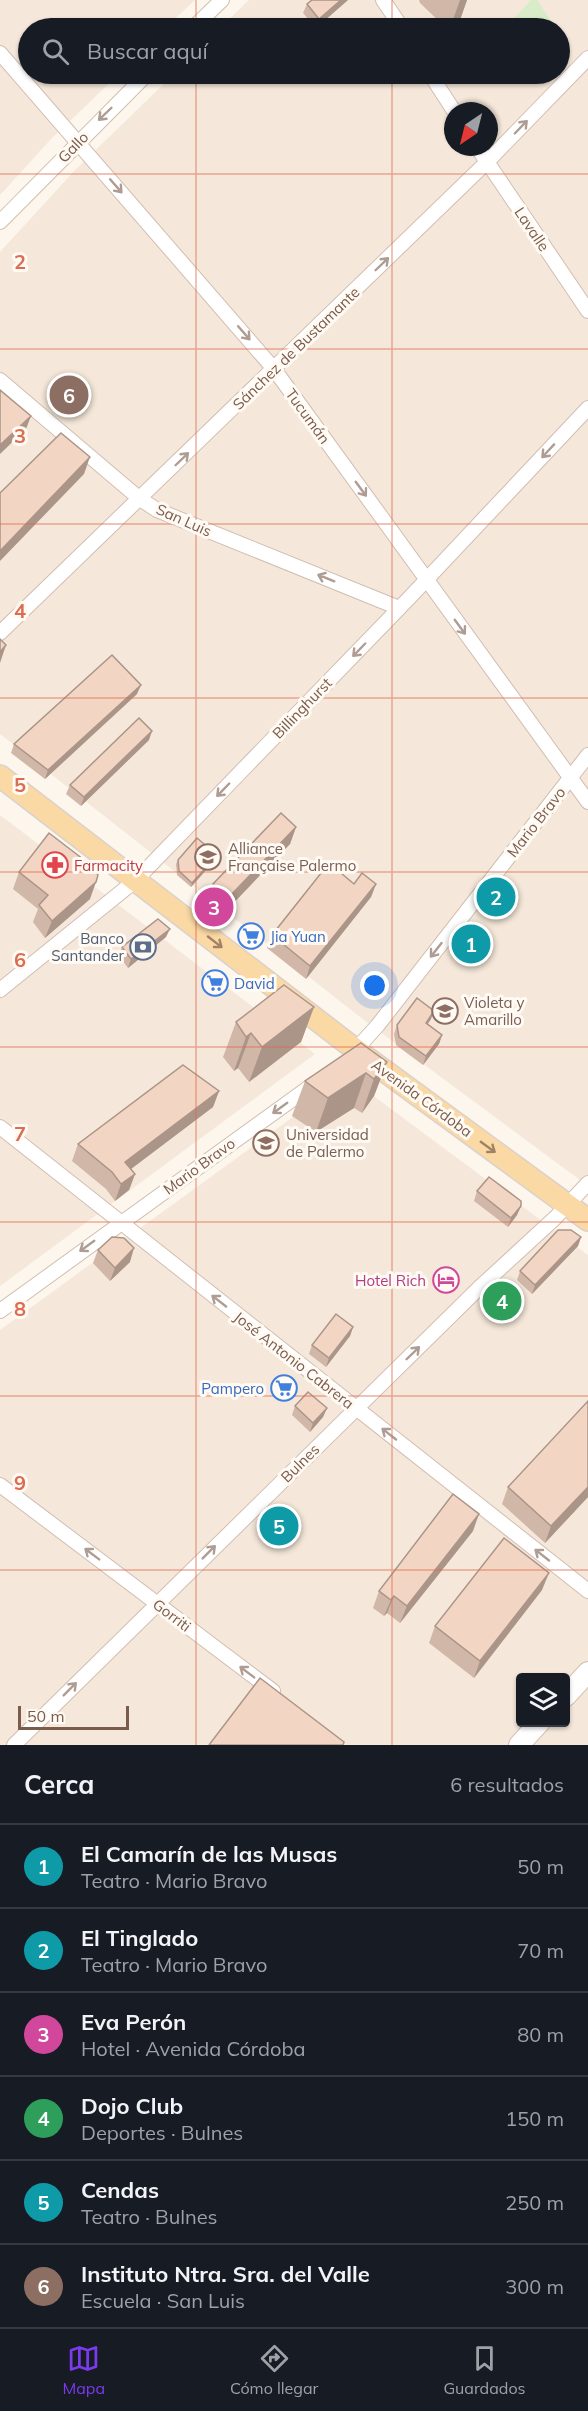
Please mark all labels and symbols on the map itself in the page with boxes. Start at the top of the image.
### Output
north arrow [444,102,498,156]
one-way arrow [98,107,113,122]
one-way arrow [514,120,528,135]
street label: Gallo [54,128,92,166]
one-way arrow [109,178,123,193]
street label: Lavalle [510,203,554,255]
text: 2 [14,249,26,274]
one-way arrow [375,257,390,271]
street label: Sánchez de Bustamante [229,282,363,414]
one-way arrow [237,325,250,341]
pin: 6 [50,372,88,418]
street label: Tucumán [282,385,334,447]
text: 3 [14,423,26,448]
one-way arrow [541,443,555,458]
one-way arrow [175,451,190,466]
one-way arrow [355,480,367,496]
street label: San Luis [153,499,215,541]
one-way arrow [317,572,335,583]
text: 4 [14,598,26,623]
one-way arrow [454,619,467,635]
one-way arrow [351,642,366,657]
street label: Billinghurst [268,673,336,743]
text: 5 [14,772,26,797]
one-way arrow [215,782,230,797]
street label: Mario Bravo [503,783,569,861]
place label: Alliance Française Palermo [228,839,356,875]
school or university icon: Alliance Française Palermo [193,842,223,872]
pharmacy icon: Farmacity [40,850,70,880]
place label: Farmacity [74,856,143,875]
pin: 2 [476,874,516,920]
pin: 3 [194,884,234,930]
supermarket icon: Jia Yuan [236,921,266,951]
pin: 1 [452,922,490,966]
place label: Jia Yuan [270,927,326,946]
place label: Banco Santander [51,929,125,965]
bank icon: Banco Santander [128,932,158,962]
one-way arrow [207,935,223,948]
one-way arrow [430,942,442,958]
text: 6 [14,947,26,972]
supermarket icon: David [200,968,230,998]
your location [360,971,389,1000]
place label: David [234,974,275,993]
place label: Violeta y Amarillo [464,993,524,1029]
school or university icon: Violeta y Amarillo [430,996,460,1026]
street label: Avenida Córdoba [368,1055,476,1141]
one-way arrow [272,1102,288,1114]
text: 7 [14,1121,26,1146]
place label: Universidad de Palermo [286,1125,369,1161]
school or university icon: Universidad de Palermo [251,1128,281,1158]
street label: Mario Bravo [159,1134,239,1198]
one-way arrow [480,1141,496,1153]
one-way arrow [80,1240,96,1253]
hotel icon: Hotel Rich [431,1265,461,1295]
place label: Hotel Rich [355,1271,426,1290]
pin: 4 [482,1278,522,1324]
one-way arrow [211,1294,227,1307]
text: 8 [14,1296,26,1321]
street label: José Antonio Cabrera [230,1307,358,1413]
one-way arrow [405,1345,420,1360]
supermarket icon: Pampero [269,1373,299,1403]
place label: Pampero [201,1379,264,1398]
one-way arrow [381,1428,397,1441]
street label: Bulnes [277,1440,323,1486]
text: 9 [14,1470,26,1495]
pin: 5 [260,1504,298,1549]
one-way arrow [202,1545,217,1560]
one-way arrow [84,1548,100,1560]
one-way arrow [534,1548,550,1561]
street label: Gorriti [149,1595,195,1635]
one-way arrow [240,1665,256,1678]
one-way arrow [63,1682,78,1696]
scale bar [18,1703,129,1730]

